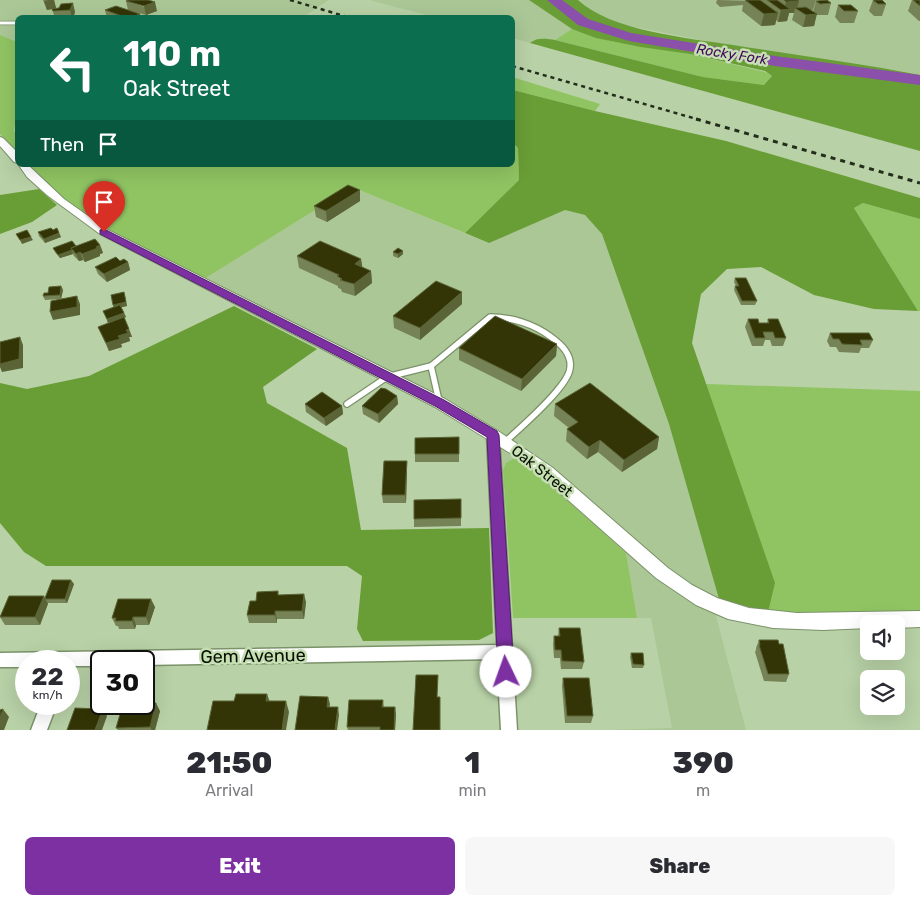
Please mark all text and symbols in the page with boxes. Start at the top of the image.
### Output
text: 110 m [123,33,221,75]
icon: left [40,35,105,100]
water label: Rocky Fork [695,40,769,69]
text: Oak Street [123,75,230,102]
icon: arrive [94,130,122,158]
text: Then [40,133,84,156]
pin [83,181,125,232]
icon: arrive [90,188,118,216]
street label: Oak Street [508,441,576,501]
map controls [860,615,905,715]
button: sound [860,615,905,660]
street label: Gem Avenue [200,644,306,668]
position arrow [479,645,531,697]
speed limit sign: 30 [90,650,155,715]
text: 22 [31,662,64,691]
button: layers [860,670,905,715]
text: km/h [33,688,62,702]
text: 21:50 [186,745,272,781]
text: 1 [465,745,480,781]
text: 390 [673,745,734,781]
text: Arrival [205,781,253,800]
text: min [459,781,486,800]
text: m [696,781,710,800]
button: Exit [25,837,455,895]
button: Share [465,837,895,895]

